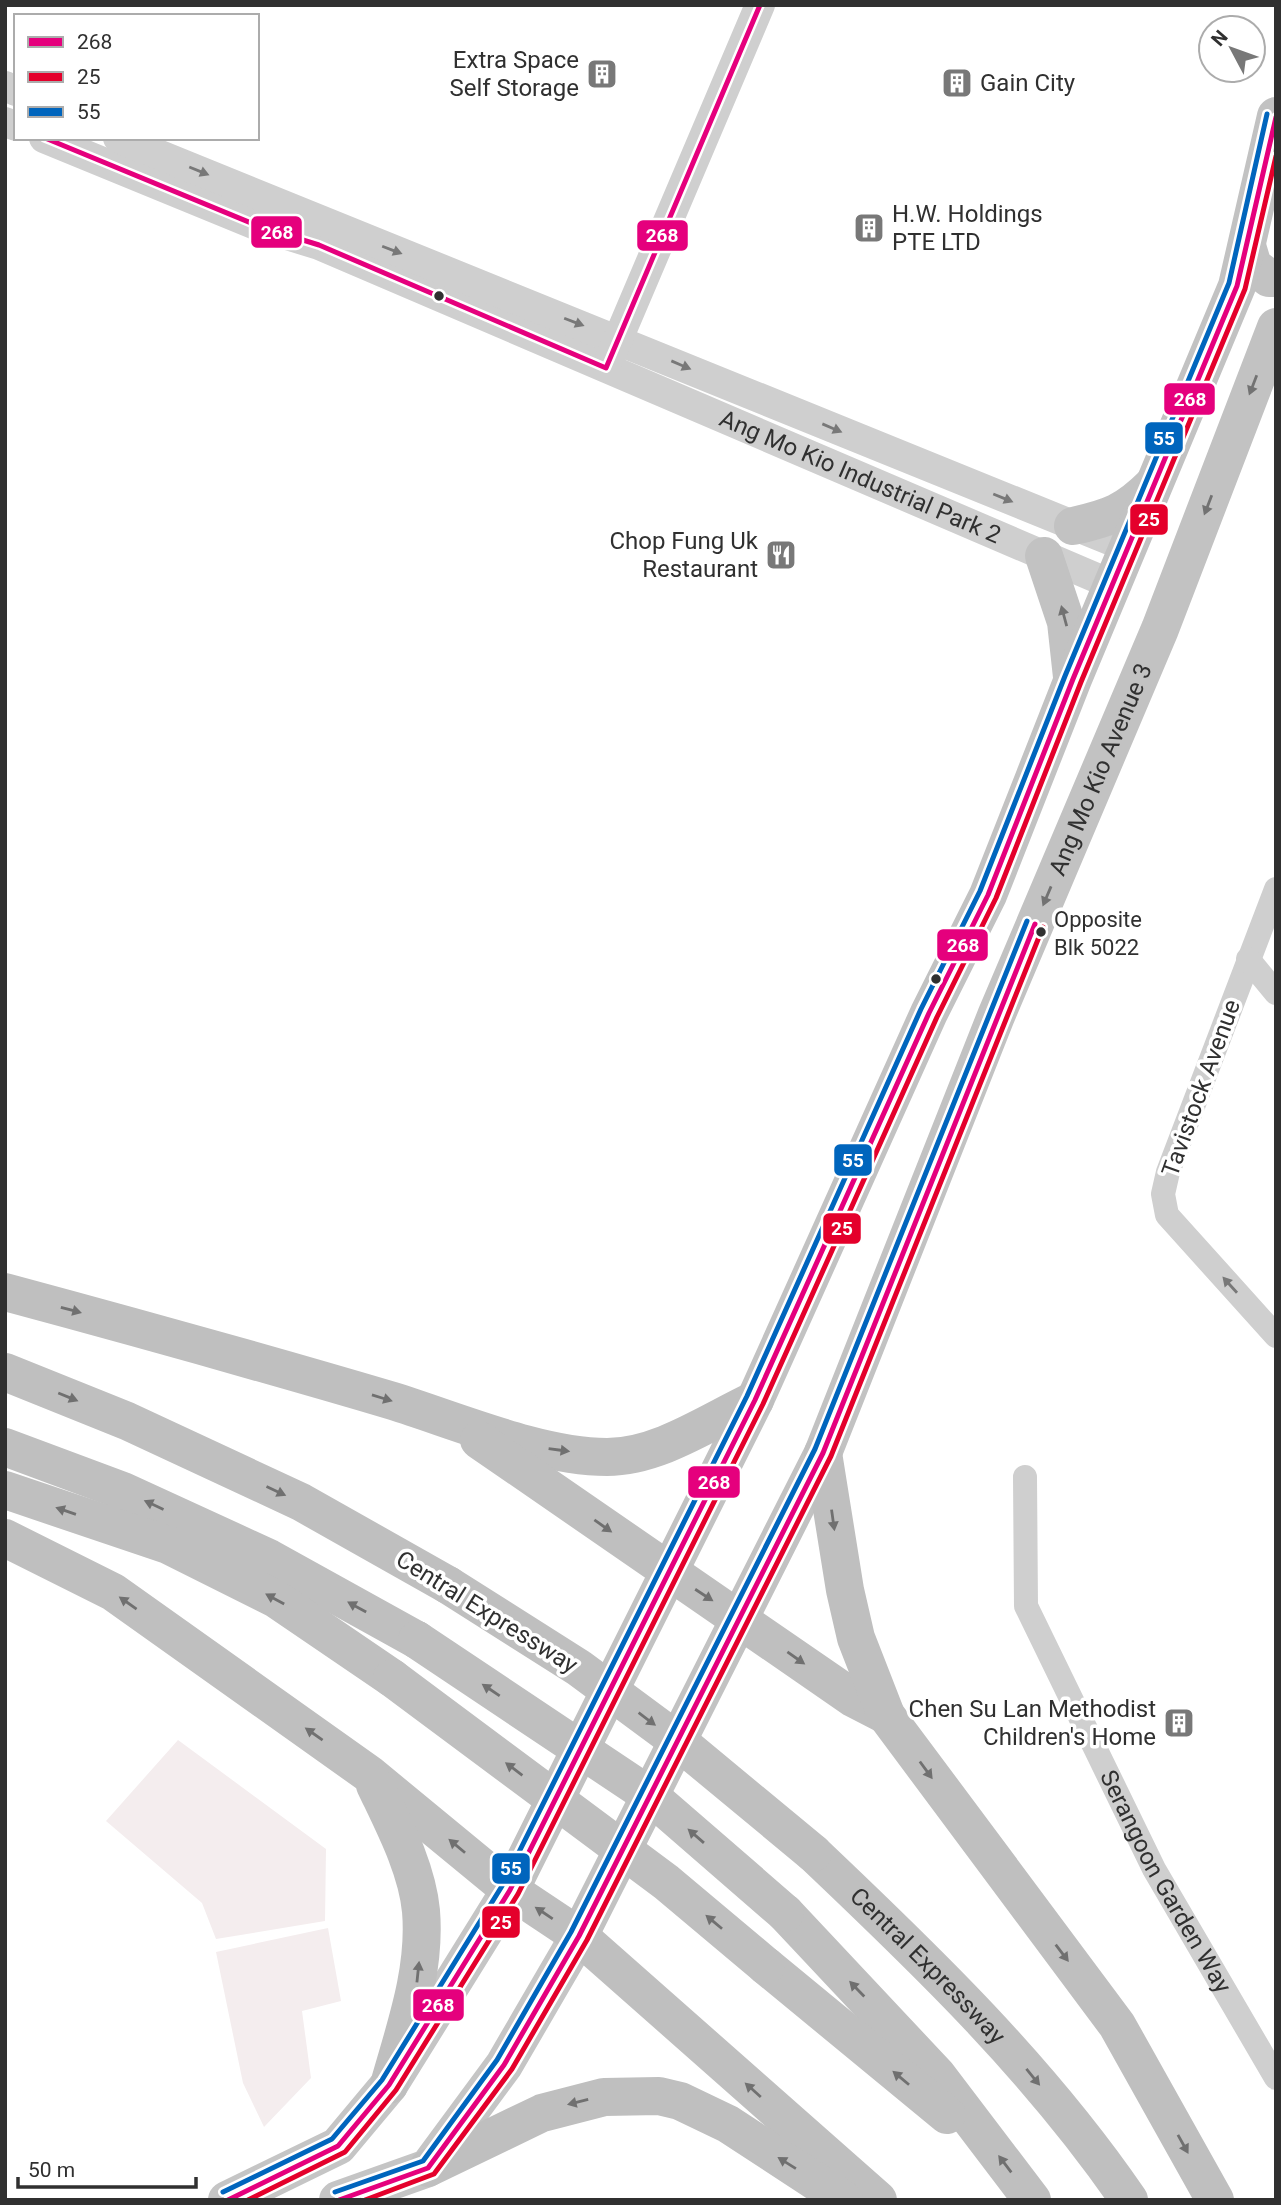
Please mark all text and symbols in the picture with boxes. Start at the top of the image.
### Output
legend [14,14,259,140]
north arrow [1197,14,1267,84]
text: N [1206,26,1233,51]
text: 268 [77,30,112,54]
place label: Extra Space Self Storage [449,46,579,102]
building icon: Extra Space Self Storage [585,57,619,91]
text: 25 [77,65,101,89]
building icon: Gain City [940,66,974,100]
place label: Gain City [980,69,1076,97]
text: 55 [77,100,101,124]
one-way arrow [188,166,209,177]
place label: H.W. Holdings PTE LTD [892,200,1043,256]
building icon: H.W. Holdings PTE LTD [852,211,886,245]
line badge: 268 [250,215,303,249]
line badge: 268 [636,219,689,252]
text: 268 [261,221,293,244]
text: 268 [646,224,678,247]
one-way arrow [381,245,402,256]
unlabelled marker [432,289,446,303]
one-way arrow [564,316,585,327]
one-way arrow [670,360,691,371]
one-way arrow [1248,375,1259,396]
line badge: 268 [1163,382,1216,416]
text: 268 [1174,388,1206,411]
street label: Ang Mo Kio Industrial Park 2 [715,404,1005,549]
line badge: 55 [1144,421,1184,455]
one-way arrow [822,422,843,433]
text: 55 [1153,427,1175,450]
one-way arrow [992,492,1013,503]
one-way arrow [1202,495,1213,516]
line badge: 25 [1129,503,1169,536]
text: 25 [1138,508,1160,531]
place label: Chop Fung Uk Restaurant [609,527,759,583]
restaurant icon: Chop Fung Uk Restaurant [764,538,798,572]
one-way arrow [1058,605,1068,626]
street label: Ang Mo Kio Avenue 3 [1043,659,1158,880]
one-way arrow [1041,886,1052,907]
place label: Opposite Blk 5022 [1054,907,1142,960]
marker: Opposite Blk 5022 [1034,925,1048,939]
line badge: 268 [936,928,989,962]
text: 268 [947,934,979,957]
unlabelled marker [929,972,943,986]
street label: Tavistock Avenue [1156,996,1246,1180]
line badge: 55 [833,1143,873,1177]
text: 55 [842,1149,864,1172]
line badge: 25 [822,1212,862,1245]
text: 25 [831,1217,853,1240]
one-way arrow [1222,1276,1238,1294]
one-way arrow [61,1305,82,1315]
one-way arrow [58,1392,79,1403]
one-way arrow [372,1394,393,1404]
one-way arrow [548,1445,570,1456]
line badge: 268 [687,1465,741,1499]
text: 268 [698,1471,730,1494]
one-way arrow [266,1485,286,1496]
one-way arrow [144,1499,164,1511]
one-way arrow [55,1505,76,1516]
one-way arrow [828,1509,839,1531]
one-way arrow [594,1519,612,1533]
street label: Central Expressway [391,1545,583,1679]
one-way arrow [694,1589,714,1602]
one-way arrow [265,1593,284,1605]
one-way arrow [119,1596,137,1610]
one-way arrow [347,1601,367,1613]
one-way arrow [786,1651,805,1664]
one-way arrow [481,1683,501,1696]
place label: Chen Su Lan Methodist Children's Home [909,1695,1156,1751]
building icon: Chen Su Lan Methodist Children's Home [1162,1706,1196,1740]
one-way arrow [638,1711,656,1725]
one-way arrow [305,1727,323,1741]
one-way arrow [919,1761,933,1779]
one-way arrow [505,1762,523,1776]
street label: Serangoon Garden Way [1094,1766,1238,1998]
one-way arrow [687,1828,705,1844]
one-way arrow [448,1839,466,1854]
line badge: 55 [491,1852,531,1885]
text: 55 [500,1857,522,1880]
street label: Central Expressway [844,1882,1012,2050]
line badge: 25 [481,1905,521,1939]
one-way arrow [535,1906,553,1920]
text: 25 [490,1911,512,1934]
one-way arrow [705,1915,722,1930]
one-way arrow [1054,1943,1069,1961]
one-way arrow [413,1960,424,1982]
one-way arrow [850,1981,866,1998]
line badge: 268 [412,1988,465,2022]
text: 268 [422,1994,454,2017]
one-way arrow [1025,2068,1040,2085]
one-way arrow [892,2071,909,2086]
one-way arrow [745,2083,762,2099]
one-way arrow [567,2097,589,2108]
one-way arrow [1177,2134,1189,2154]
scale bar [18,2146,196,2190]
one-way arrow [998,2155,1012,2173]
one-way arrow [777,2157,796,2170]
text: 50 m [28,2158,75,2182]

